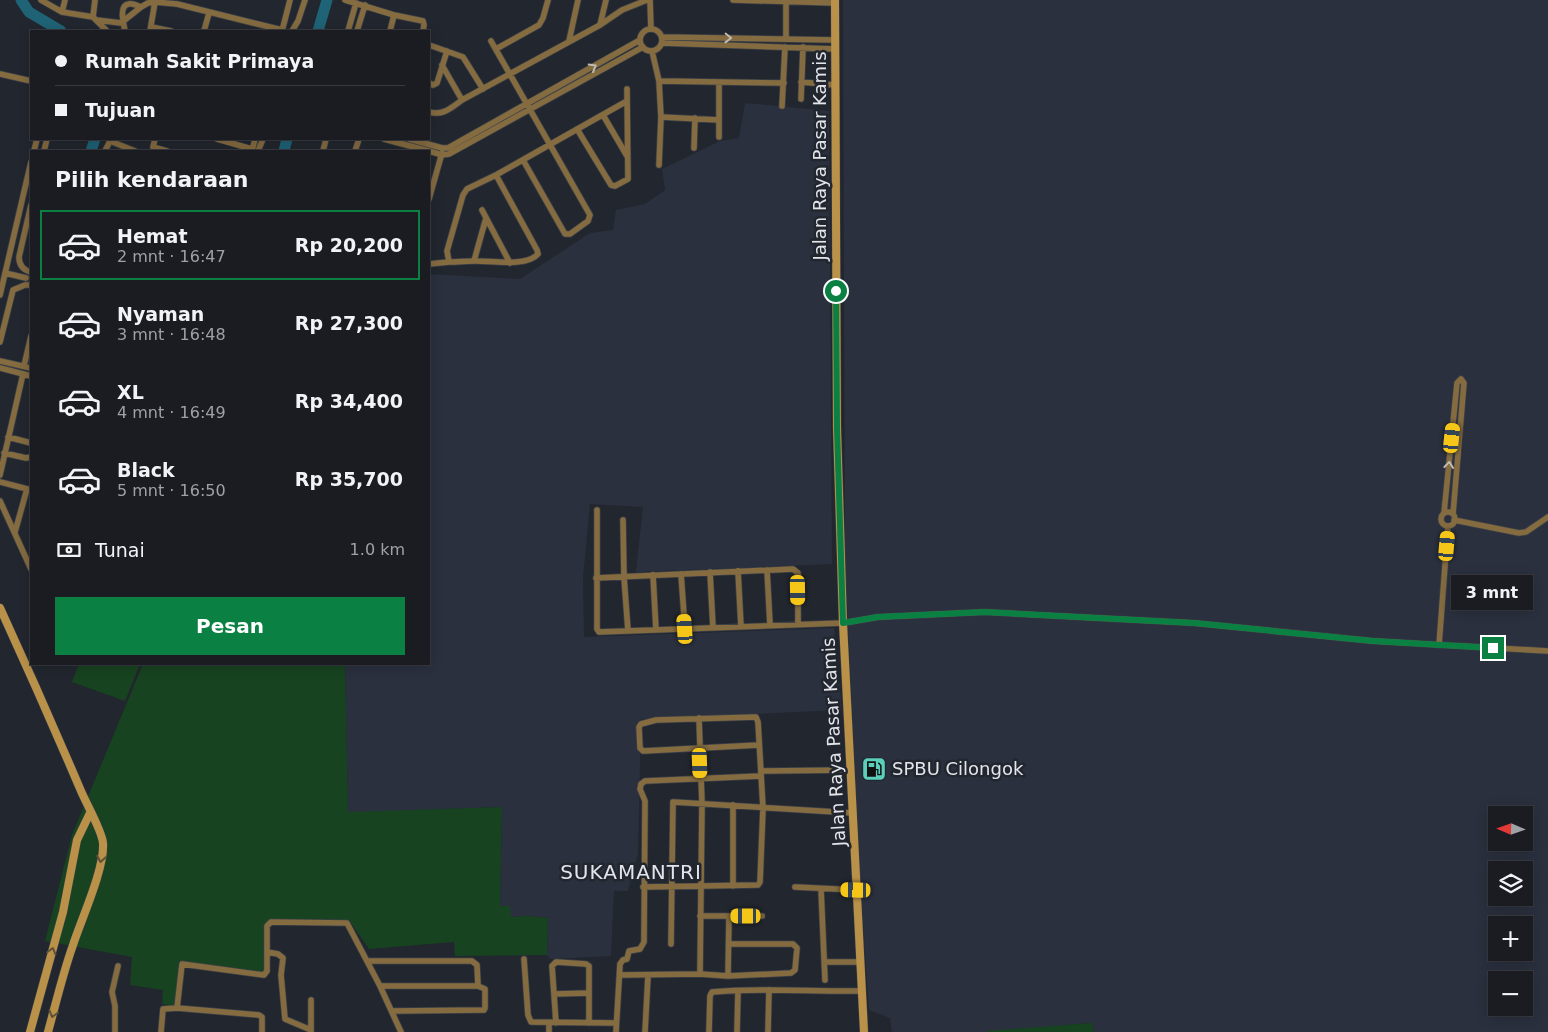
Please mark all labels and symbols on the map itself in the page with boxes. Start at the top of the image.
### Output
one-way arrow [724,33,732,43]
street label: Jalan Raya Pasar Kamis [809,51,830,262]
one-way arrow [588,63,597,73]
route start [825,280,847,302]
car [1442,422,1461,454]
one-way arrow [1443,460,1454,468]
car [1438,530,1455,562]
car [790,575,805,605]
callout: 3 mnt [1452,576,1534,610]
car [676,614,693,644]
street label: Jalan Raya Pasar Kamis [818,637,850,848]
route end [1482,637,1504,659]
car [691,748,708,778]
fuel station icon: SPBU Cilongok [861,756,887,782]
place label: SPBU Cilongok [892,758,1024,779]
north arrow [1488,806,1532,851]
one-way arrow [96,855,106,863]
district label: SUKAMANTRI [560,860,702,884]
car [840,882,871,898]
car [731,909,761,924]
one-way arrow [47,948,57,956]
one-way arrow [48,1009,58,1018]

